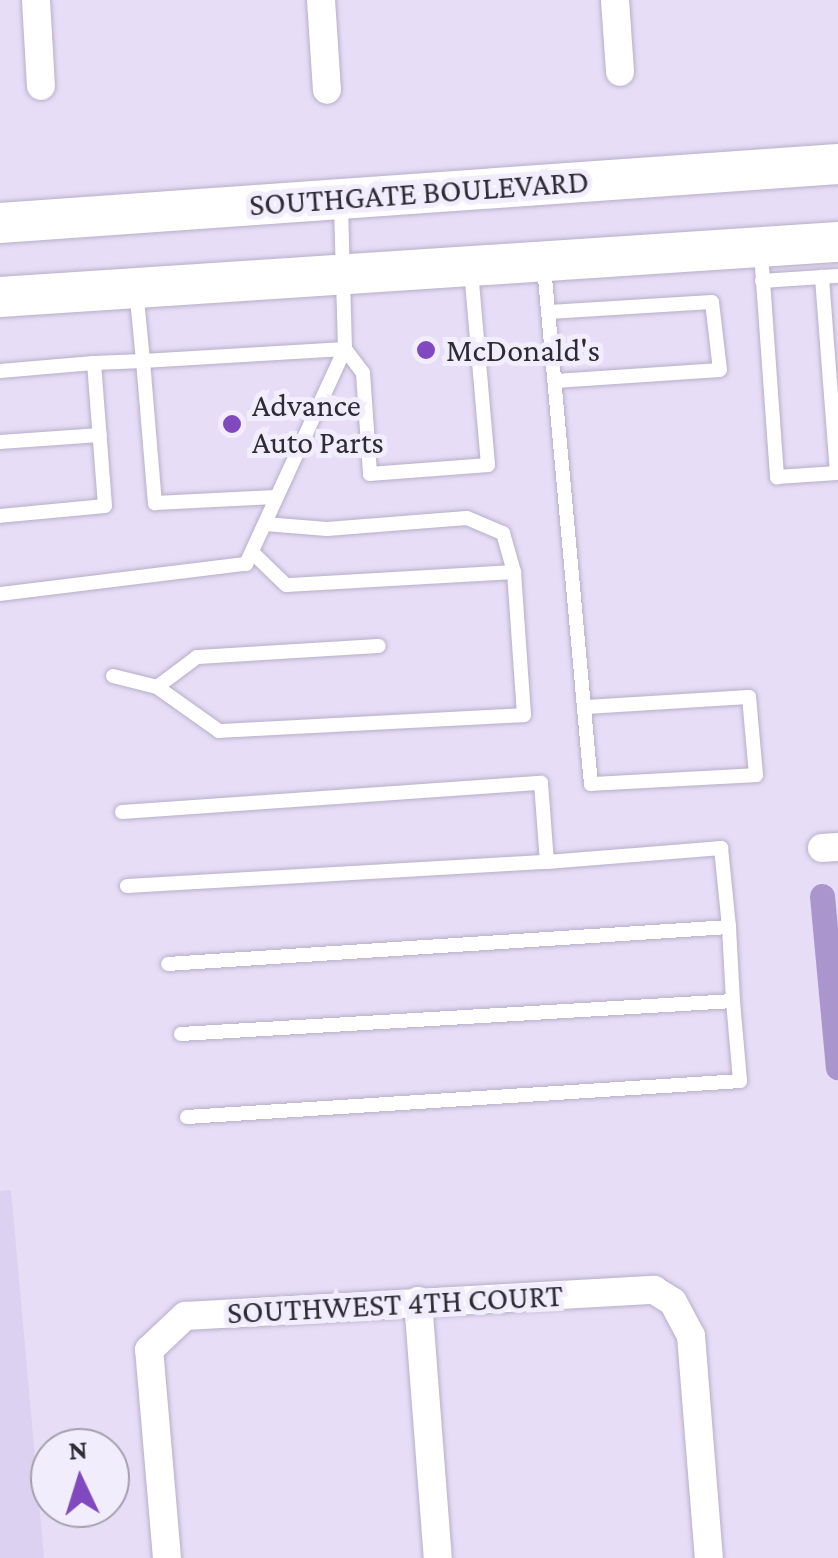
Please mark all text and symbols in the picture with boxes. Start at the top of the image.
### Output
street label: SOUTHGATE BOULEVARD [248,162,590,224]
place label: McDonald's [446,331,600,369]
marker: McDonald's [415,339,437,361]
place label: Advance Auto Parts [252,387,384,462]
marker: Advance Auto Parts [221,413,243,435]
street label: SOUTHWEST 4TH COURT [226,1276,564,1332]
north arrow [30,1428,130,1528]
text: N [67,1433,89,1466]

